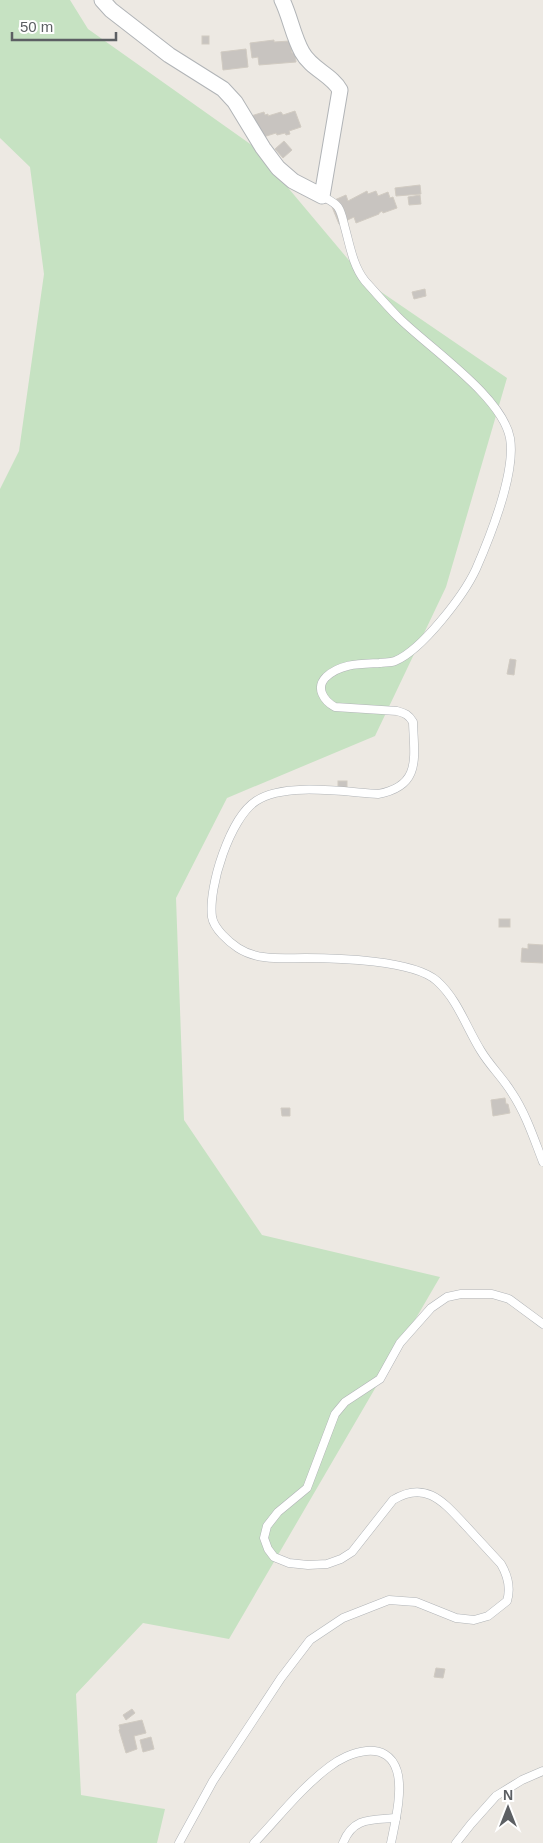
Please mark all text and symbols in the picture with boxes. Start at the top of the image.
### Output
scale bar [12,10,116,42]
text: 50 m [20,18,53,35]
north arrow [483,1783,533,1833]
text: N [503,1787,513,1803]

